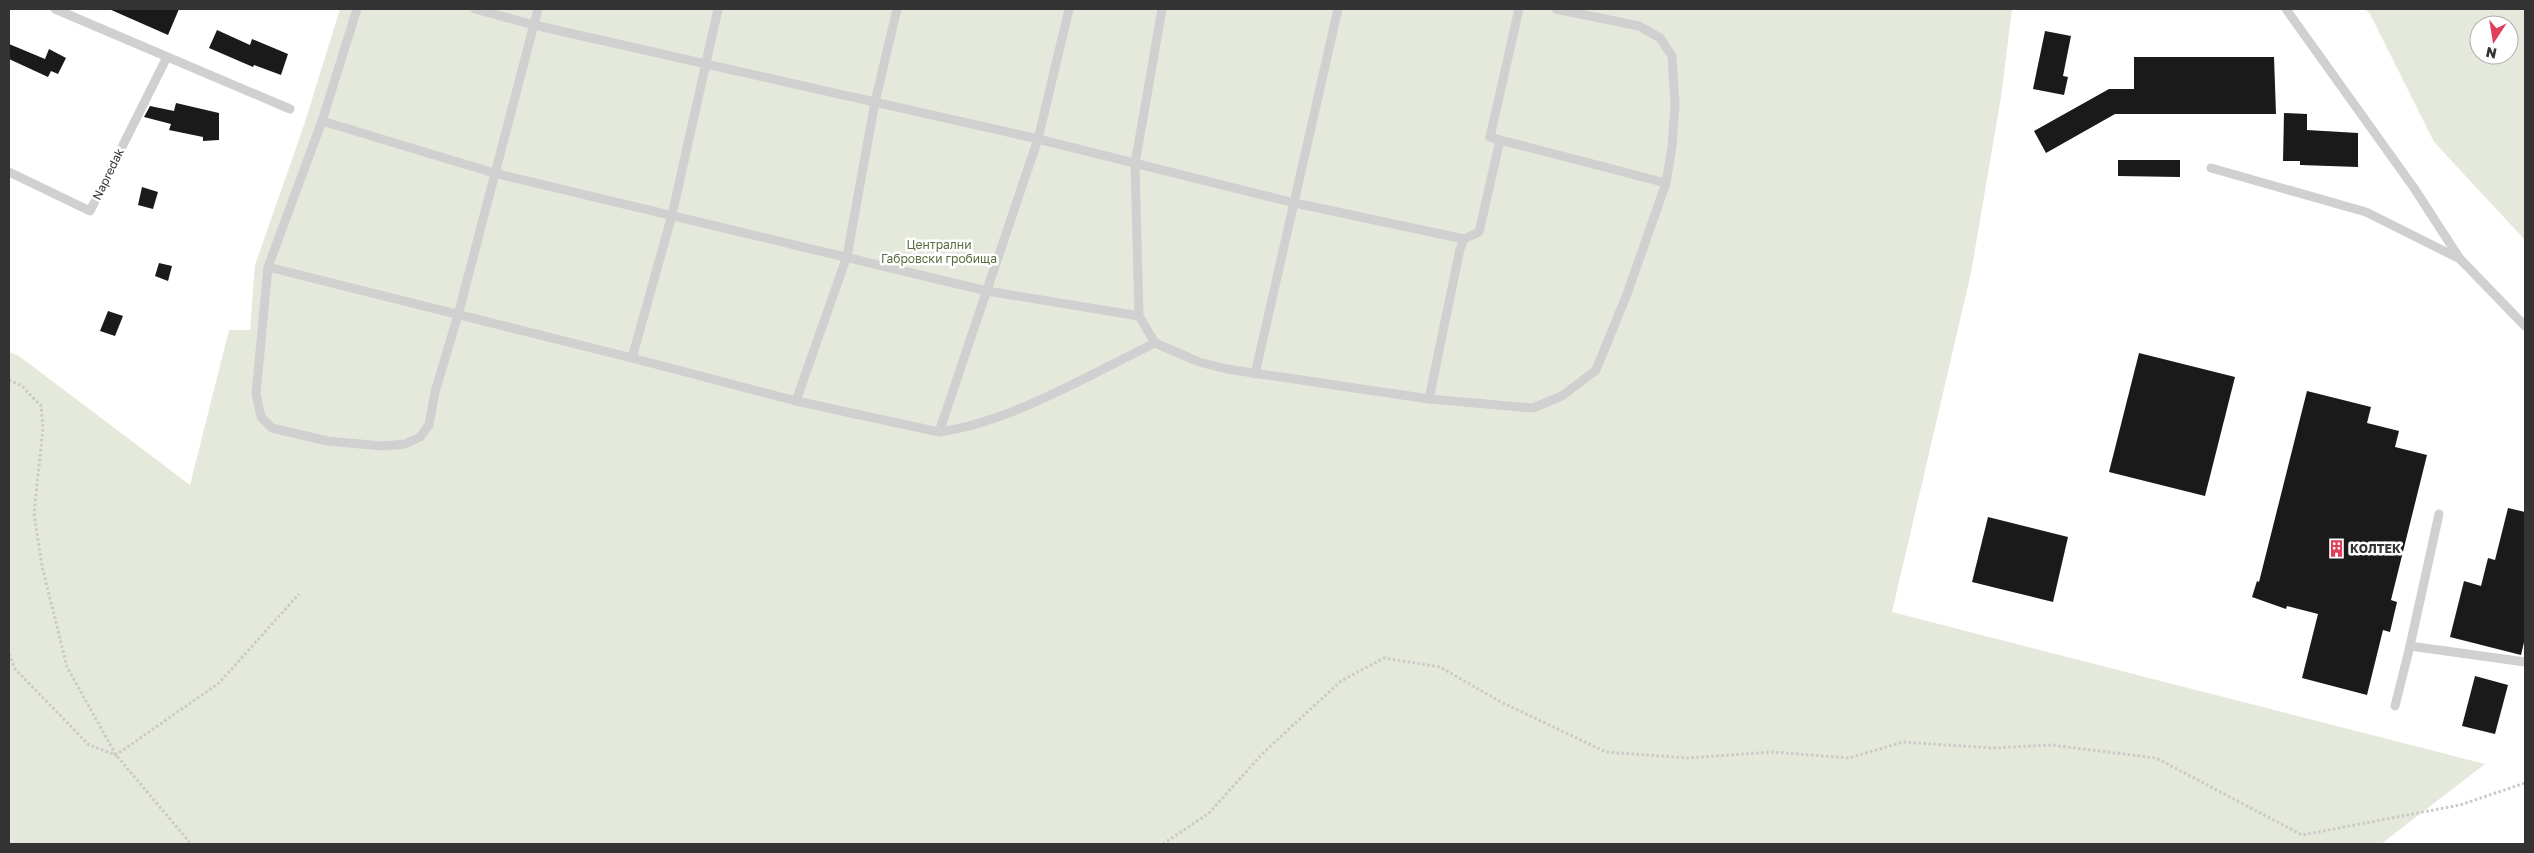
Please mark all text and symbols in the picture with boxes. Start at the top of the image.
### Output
north arrow [2469,15,2519,65]
text: N [2484,44,2498,63]
street label: Napredak [89,145,127,202]
park label: Централни Габровски гробища [881,237,997,266]
building icon: КОЛТЕК [2326,538,2346,558]
place label: КОЛТЕК [2350,541,2401,556]

